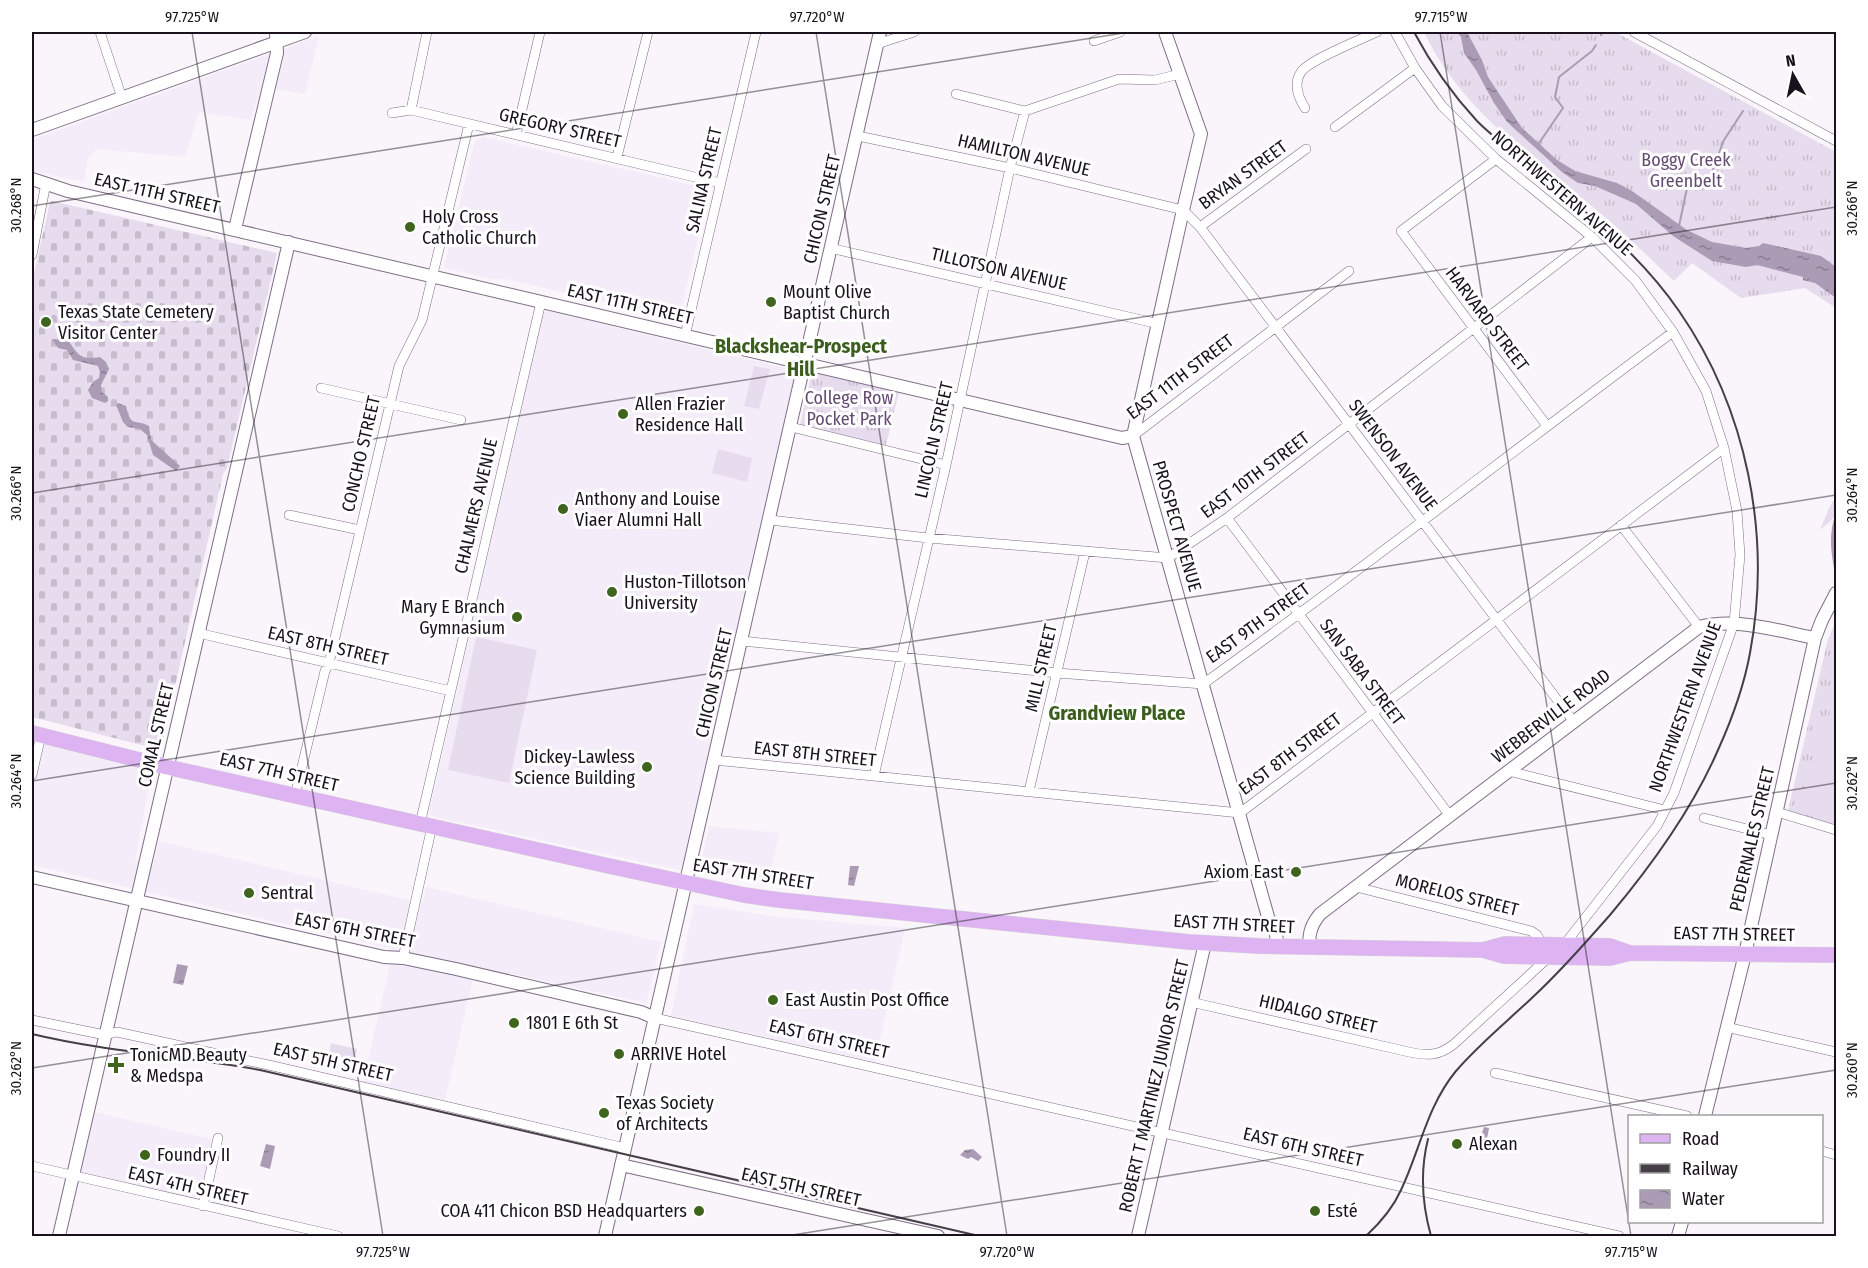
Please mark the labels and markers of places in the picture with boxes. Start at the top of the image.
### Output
place label: Holy Cross Catholic Church [422,206,537,249]
marker: Holy Cross Catholic Church [403,220,417,234]
place label: Mount Olive Baptist Church [783,281,890,324]
marker: Mount Olive Baptist Church [764,295,778,309]
place label: Texas State Cemetery Visitor Center [58,301,214,344]
marker: Texas State Cemetery Visitor Center [39,315,53,329]
place label: Allen Frazier Residence Hall [635,393,743,436]
marker: Allen Frazier Residence Hall [616,407,630,421]
place label: Anthony and Louise Viaer Alumni Hall [575,488,720,531]
marker: Anthony and Louise Viaer Alumni Hall [556,502,570,516]
place label: Huston-Tillotson University [624,571,747,614]
marker: Huston-Tillotson University [605,585,619,599]
place label: Mary E Branch Gymnasium [401,596,505,639]
marker: Mary E Branch Gymnasium [510,610,524,624]
place label: Dickey-Lawless Science Building [514,746,636,789]
marker: Dickey-Lawless Science Building [640,760,654,774]
place label: Axiom East [1204,861,1284,883]
marker: Axiom East [1289,865,1303,879]
place label: Sentral [261,882,314,904]
marker: Sentral [242,886,256,900]
place label: East Austin Post Office [785,989,949,1011]
marker: East Austin Post Office [766,993,780,1007]
place label: 1801 E 6th St [526,1012,618,1034]
marker: 1801 E 6th St [507,1016,521,1030]
place label: ARRIVE Hotel [631,1043,727,1065]
place label: TonicMD Beauty & Medspa [130,1044,247,1087]
marker: ARRIVE Hotel [612,1047,626,1061]
marker: TonicMD Beauty & Medspa [107,1056,125,1074]
place label: Texas Society of Architects [616,1092,714,1135]
marker: Texas Society of Architects [597,1106,611,1120]
place label: Alexan [1469,1133,1518,1155]
marker: Alexan [1450,1137,1464,1151]
place label: Foundry II [157,1144,230,1166]
marker: Foundry II [138,1148,152,1162]
place label: COA 411 Chicon BSD Headquarters [441,1200,687,1222]
place label: Esté [1327,1200,1358,1222]
marker: COA 411 Chicon BSD Headquarters [692,1204,706,1218]
marker: Esté [1308,1204,1322,1218]

